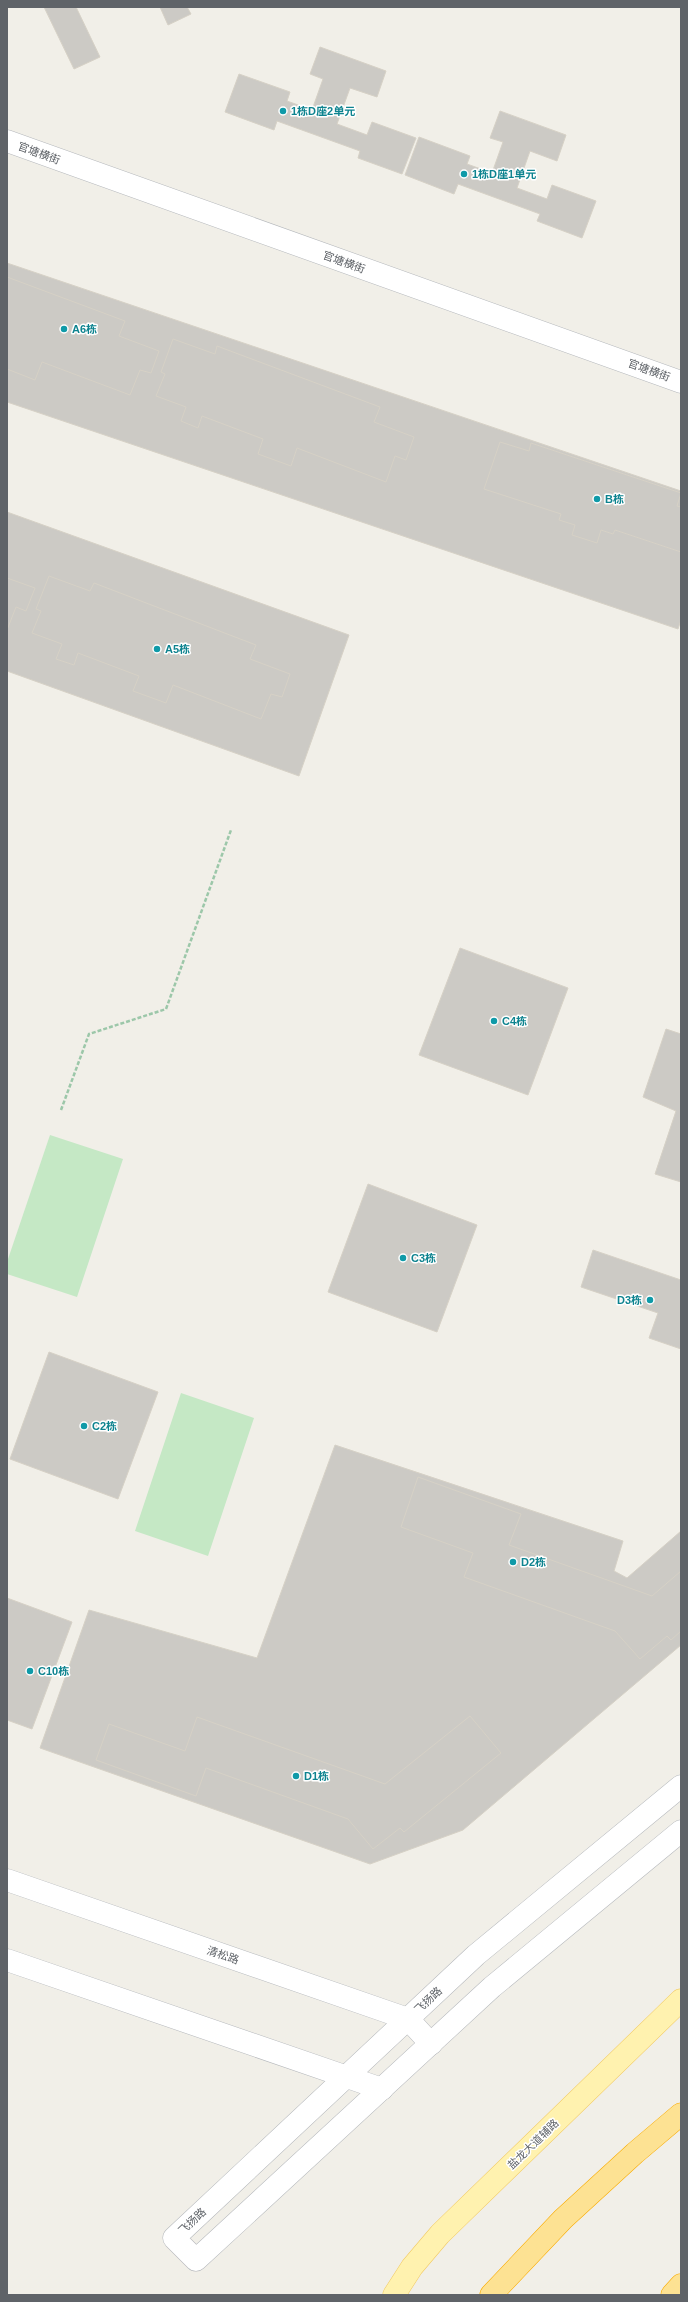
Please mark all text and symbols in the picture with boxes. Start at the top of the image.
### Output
place label: 1栋D座2单元 [291,105,355,117]
marker: 1栋D座2单元 [278,106,288,116]
street label: 官塘横街 [16,140,62,166]
place label: 1栋D座1单元 [472,168,536,180]
marker: 1栋D座1单元 [459,169,469,179]
street label: 官塘横街 [321,249,367,275]
place label: A6栋 [72,323,97,335]
marker: A6栋 [59,324,69,334]
street label: 官塘横街 [626,357,672,383]
place label: B栋 [605,493,624,505]
marker: B栋 [592,494,602,504]
place label: A5栋 [165,643,190,655]
marker: A5栋 [152,644,162,654]
place label: C4栋 [502,1015,527,1027]
marker: C4栋 [489,1016,499,1026]
place label: C3栋 [411,1252,436,1264]
marker: C3栋 [398,1253,408,1263]
place label: D3栋 [617,1294,642,1306]
marker: D3栋 [645,1295,655,1305]
place label: C2栋 [92,1420,117,1432]
marker: C2栋 [79,1421,89,1431]
place label: D2栋 [521,1556,546,1568]
marker: D2栋 [508,1557,518,1567]
place label: C10栋 [38,1665,69,1677]
marker: C10栋 [25,1666,35,1676]
place label: D1栋 [304,1770,329,1782]
marker: D1栋 [291,1771,301,1781]
street label: 清松路 [205,1944,241,1966]
street label: 飞扬路 [412,1984,444,2016]
street label: 盐龙大道辅路 [505,2117,561,2171]
street label: 飞扬路 [176,2205,208,2237]

